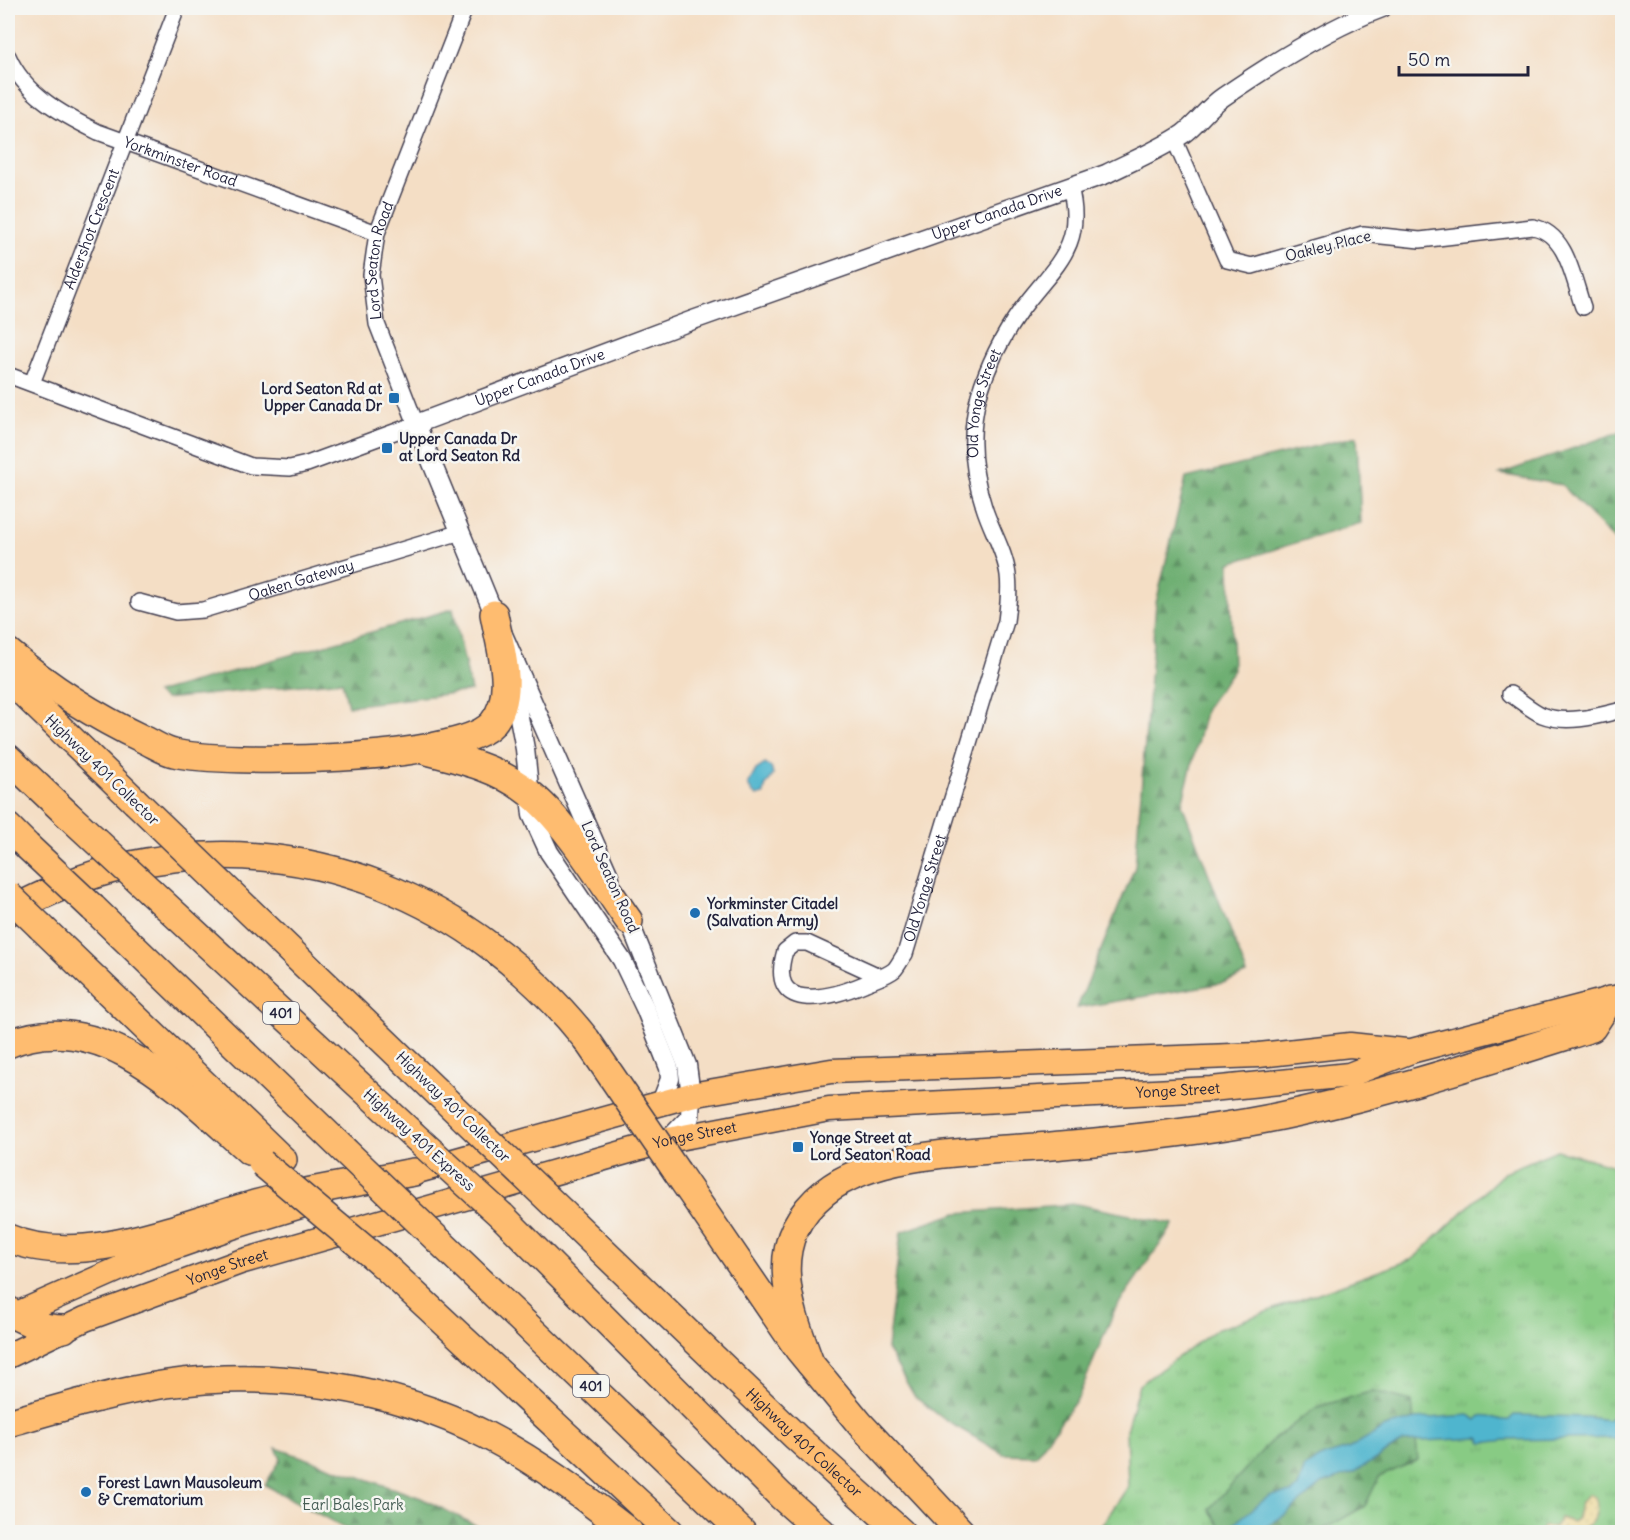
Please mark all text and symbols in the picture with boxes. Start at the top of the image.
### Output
scale bar [1399,39,1528,77]
text: 50 m [1408,48,1450,71]
street label: Yorkminster Road [121,132,240,191]
street label: Aldershot Crescent [59,166,123,292]
street label: Upper Canada Drive [929,180,1065,244]
street label: Lord Seaton Road [361,198,398,321]
street label: Oakley Place [1283,226,1373,265]
street label: Upper Canada Drive [472,344,607,410]
street label: Old Yonge Street [963,346,1005,459]
place label: Lord Seaton Rd at Upper Canada Dr [261,379,383,416]
marker: Lord Seaton Rd at Upper Canada Dr [387,391,401,405]
place label: Upper Canada Dr at Lord Seaton Rd [399,429,520,465]
marker: Upper Canada Dr at Lord Seaton Rd [380,441,394,455]
street label: Oaken Gateway [246,555,356,605]
street label: Highway 401 Collector [41,710,164,829]
street label: Lord Seaton Road [577,818,644,936]
street label: Old Yonge Street [899,832,950,945]
place label: Yorkminster Citadel (Salvation Army) [706,894,838,931]
marker: Yorkminster Citadel (Salvation Army) [688,906,702,920]
road number: 401 [263,1002,299,1024]
street label: Highway 401 Collector [392,1047,515,1166]
street label: Yonge Street [1135,1078,1221,1102]
street label: Highway 401 Express [360,1085,479,1195]
street label: Yonge Street [651,1117,738,1153]
place label: Yonge Street at Lord Seaton Road [809,1128,931,1164]
marker: Yonge Street at Lord Seaton Road [791,1140,805,1154]
street label: Yonge Street [184,1245,270,1290]
road number: 401 [573,1375,609,1397]
street label: Highway 401 Collector [742,1384,866,1501]
place label: Forest Lawn Mausoleum & Crematorium [98,1473,262,1509]
marker: Forest Lawn Mausoleum & Crematorium [79,1485,93,1499]
park label: Earl Bales Park [302,1495,404,1514]

